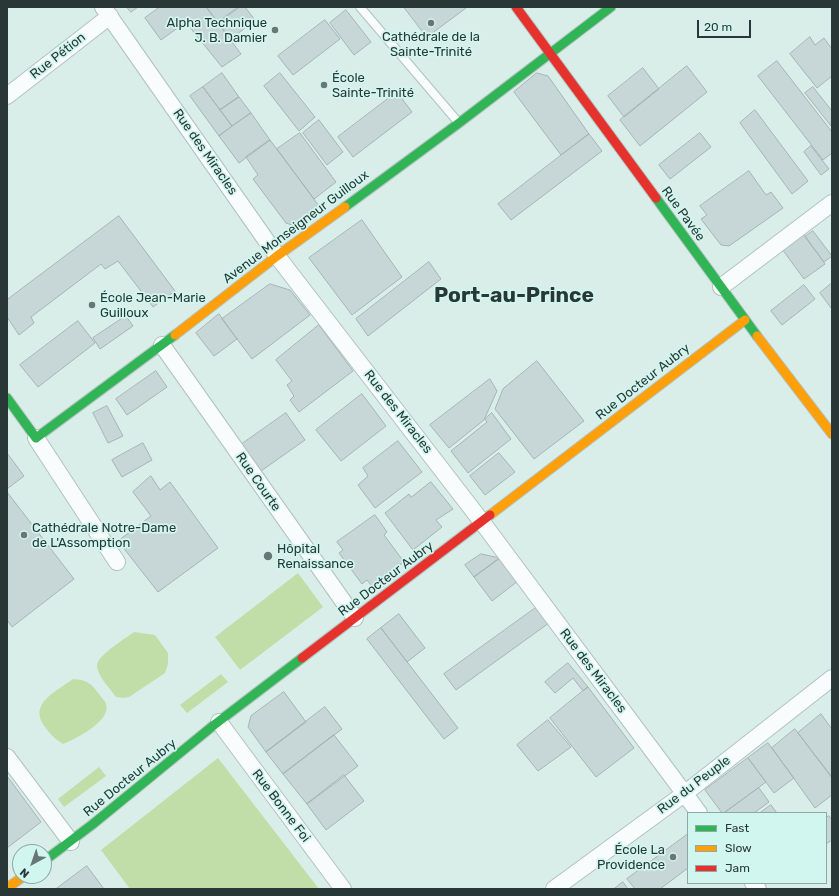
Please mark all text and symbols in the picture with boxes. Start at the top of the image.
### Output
scale bar [699,12,753,38]
place label: Alpha Technique J. B. Damier [167,15,267,46]
marker: Cathédrale de la Sainte-Trinité [426,18,436,28]
text: 20 m [704,20,732,34]
marker: Alpha Technique J. B. Damier [270,25,280,35]
place label: Cathédrale de la Sainte-Trinité [382,29,480,60]
street label: Rue Pétion [27,30,89,82]
place label: École Sainte-Trinité [332,70,414,101]
marker: École Sainte-Trinité [319,80,329,90]
street label: Rue des Miracles [170,106,240,198]
street label: Avenue Monseigneur Guilloux [220,167,372,287]
street label: Rue Pavée [658,184,708,244]
district label: Port-au-Prince [434,283,594,309]
place label: École Jean-Marie Guilloux [100,290,206,321]
marker: École Jean-Marie Guilloux [87,300,97,310]
street label: Rue Docteur Aubry [593,340,693,424]
street label: Rue des Miracles [361,367,435,457]
street label: Rue Courte [232,450,284,514]
place label: Cathédrale Notre-Dame de L'Assomption [32,520,176,551]
marker: Cathédrale Notre-Dame de L'Assomption [19,530,29,540]
street label: Rue Docteur Aubry [335,538,437,620]
place label: Hôpital Renaissance [277,541,354,572]
marker: Hôpital Renaissance [262,550,274,562]
street label: Rue des Miracles [556,626,630,716]
street label: Rue Docteur Aubry [80,736,180,820]
street label: Rue du Peuple [655,753,733,817]
street label: Rue Bonne Foi [249,766,313,846]
legend [687,812,827,884]
text: Fast [725,821,749,835]
text: Slow [725,841,752,855]
place label: École La Providence [597,842,665,873]
north arrow [12,844,52,884]
marker: École La Providence [668,852,678,862]
text: Jam [725,861,750,875]
text: N [17,865,32,880]

